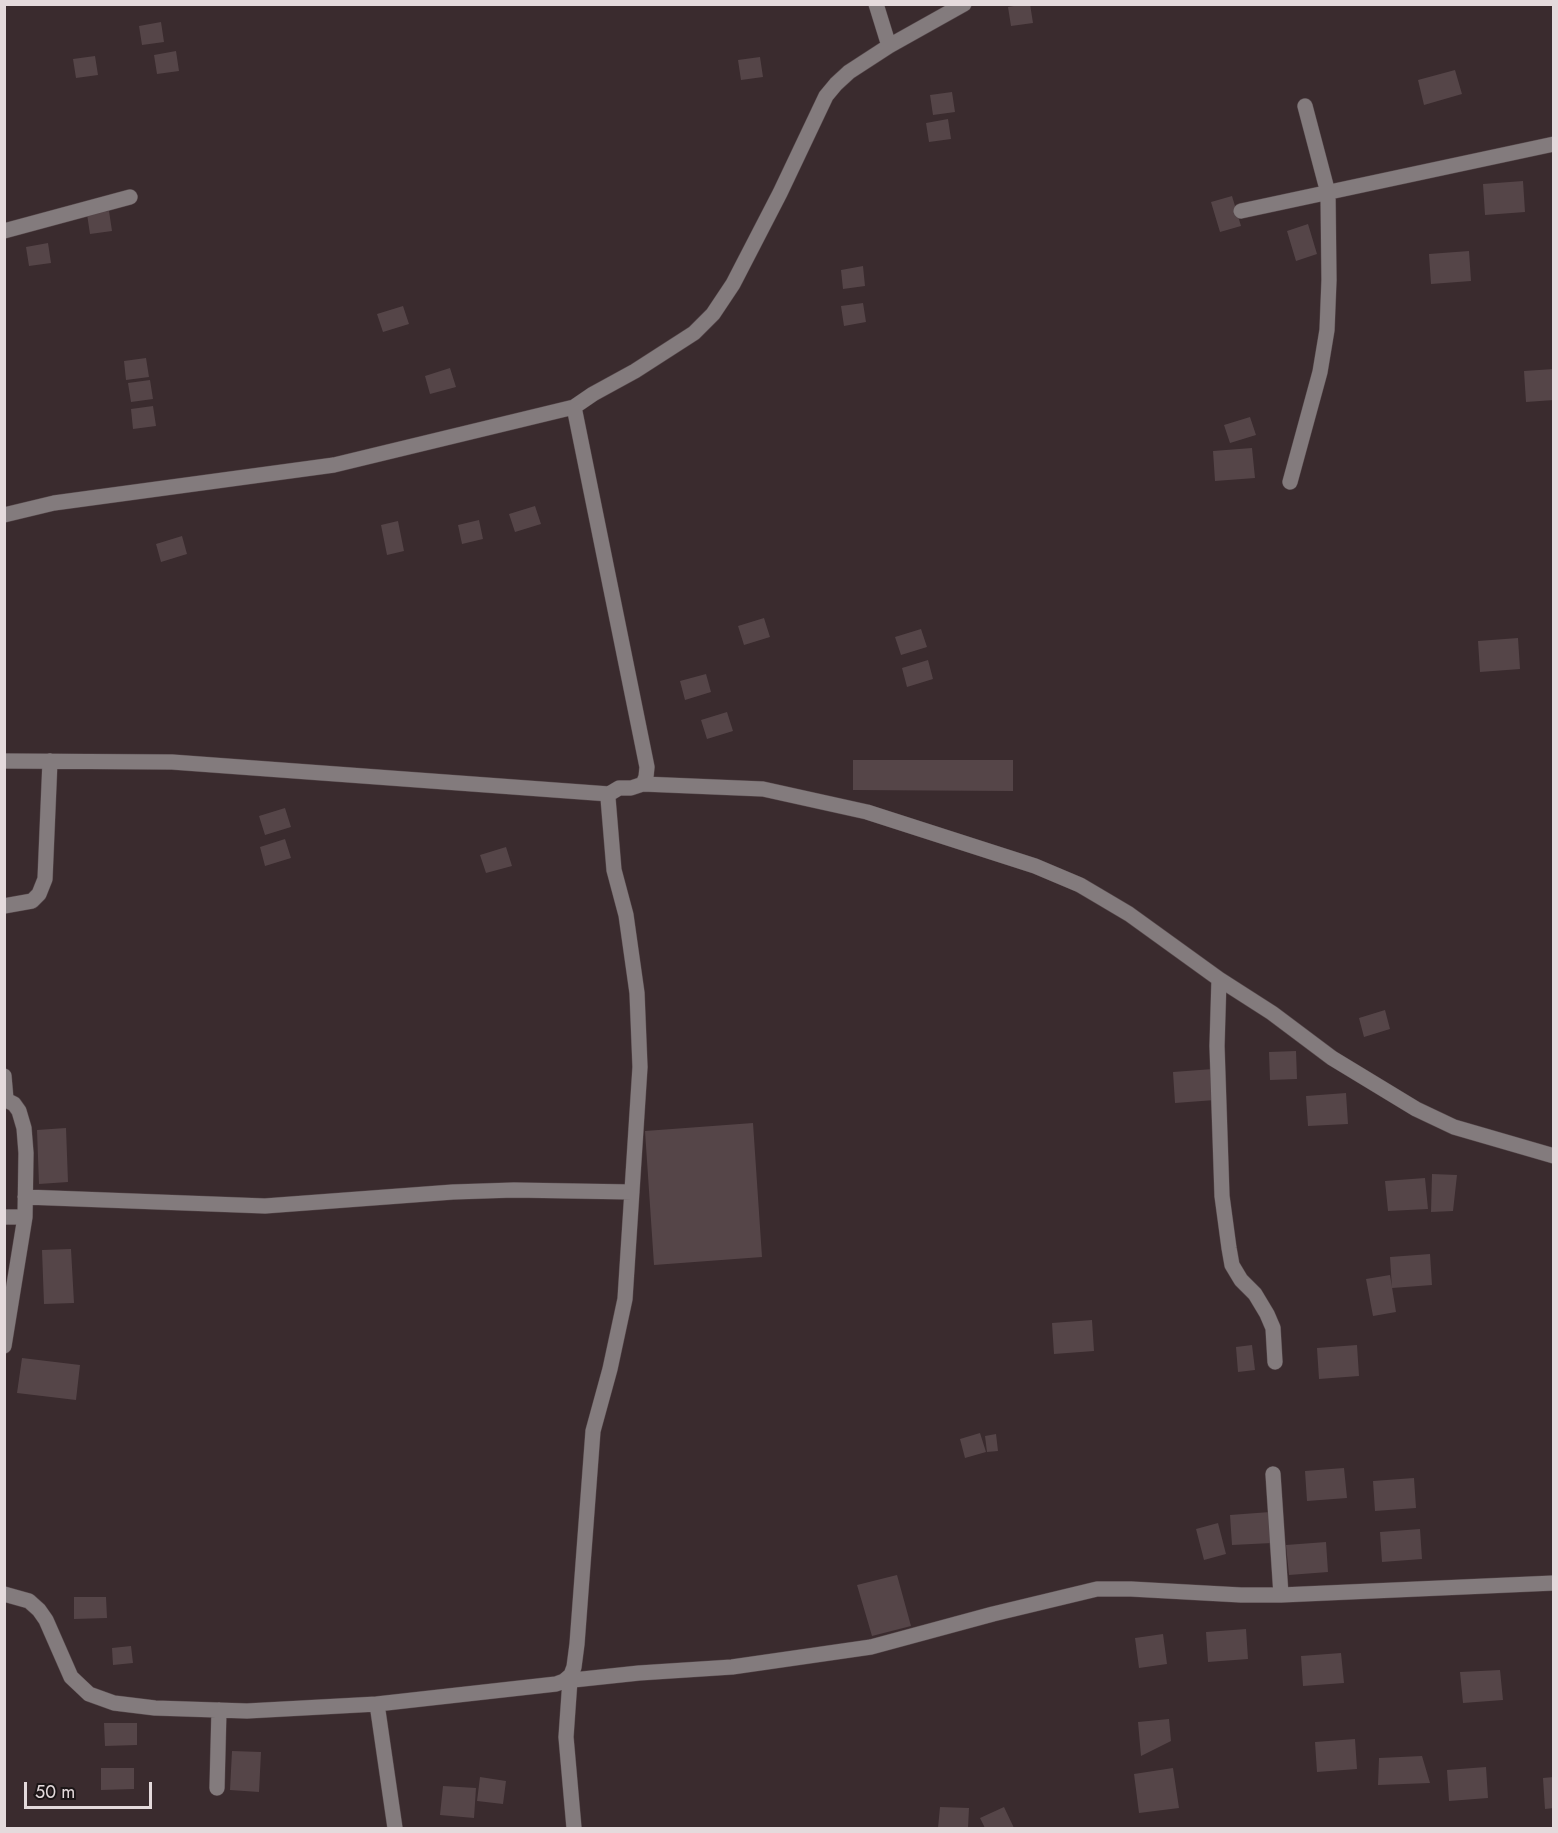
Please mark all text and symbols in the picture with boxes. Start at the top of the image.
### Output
scale bar [27,1770,154,1808]
text: 50 m [35,1779,75,1805]

